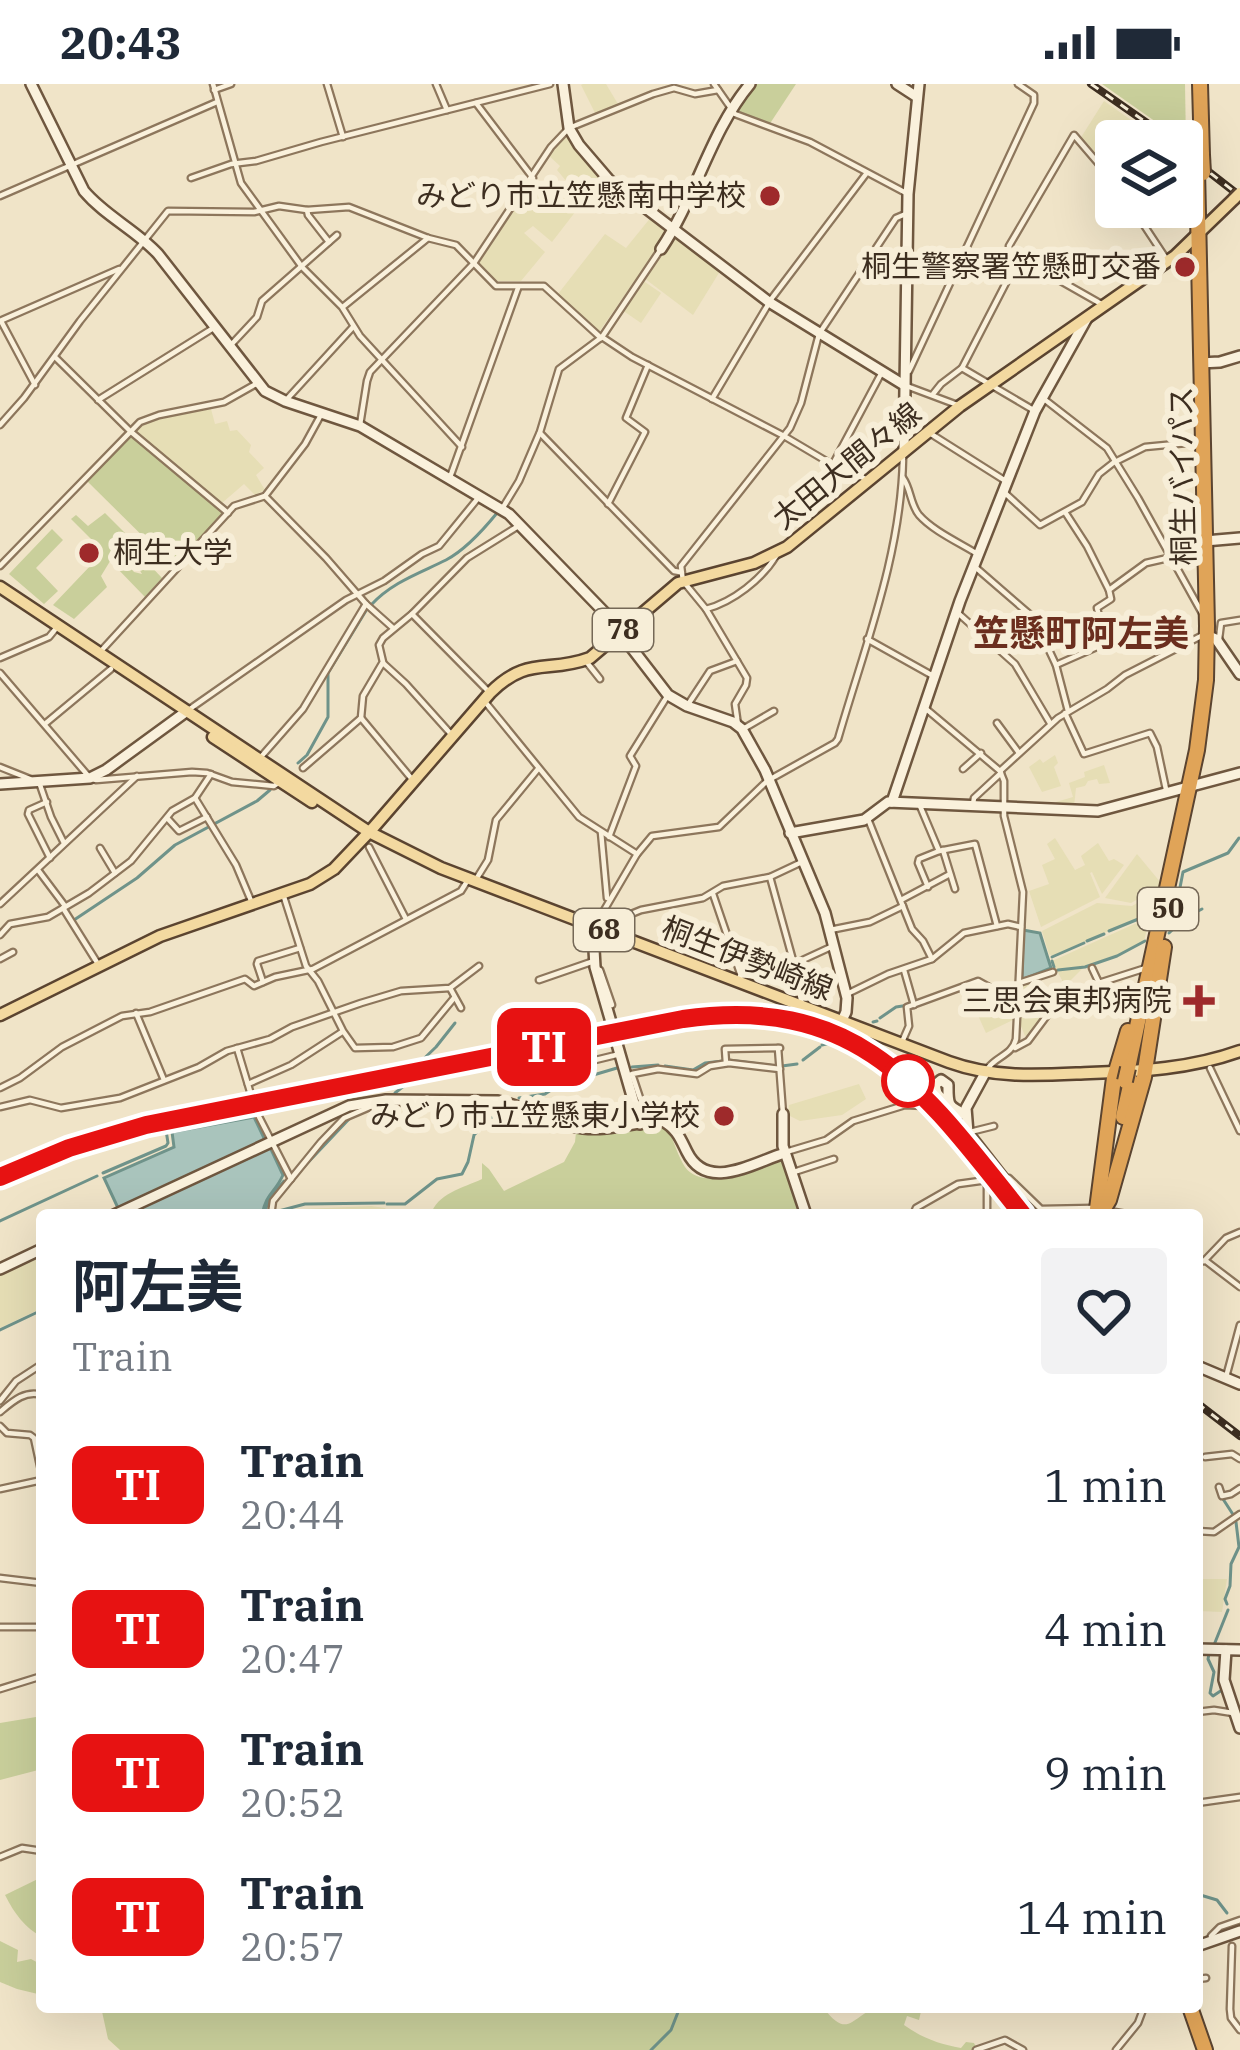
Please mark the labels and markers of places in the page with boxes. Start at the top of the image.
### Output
place label: みどり市立笠懸南中学校 [416,175,746,214]
marker: みどり市立笠懸南中学校 [757,183,783,209]
place label: 桐生警察署笠懸町交番 [861,246,1161,285]
marker: 桐生警察署笠懸町交番 [1172,254,1198,280]
place label: 桐生大学 [113,532,233,571]
marker: 桐生大学 [76,540,102,566]
place label: 三思会東邦病院 [962,980,1172,1019]
marker: 三思会東邦病院 [1183,985,1215,1017]
unlabelled marker [883,1056,933,1106]
place label: みどり市立笠懸東小学校 [370,1095,700,1134]
marker: みどり市立笠懸東小学校 [711,1103,737,1129]

